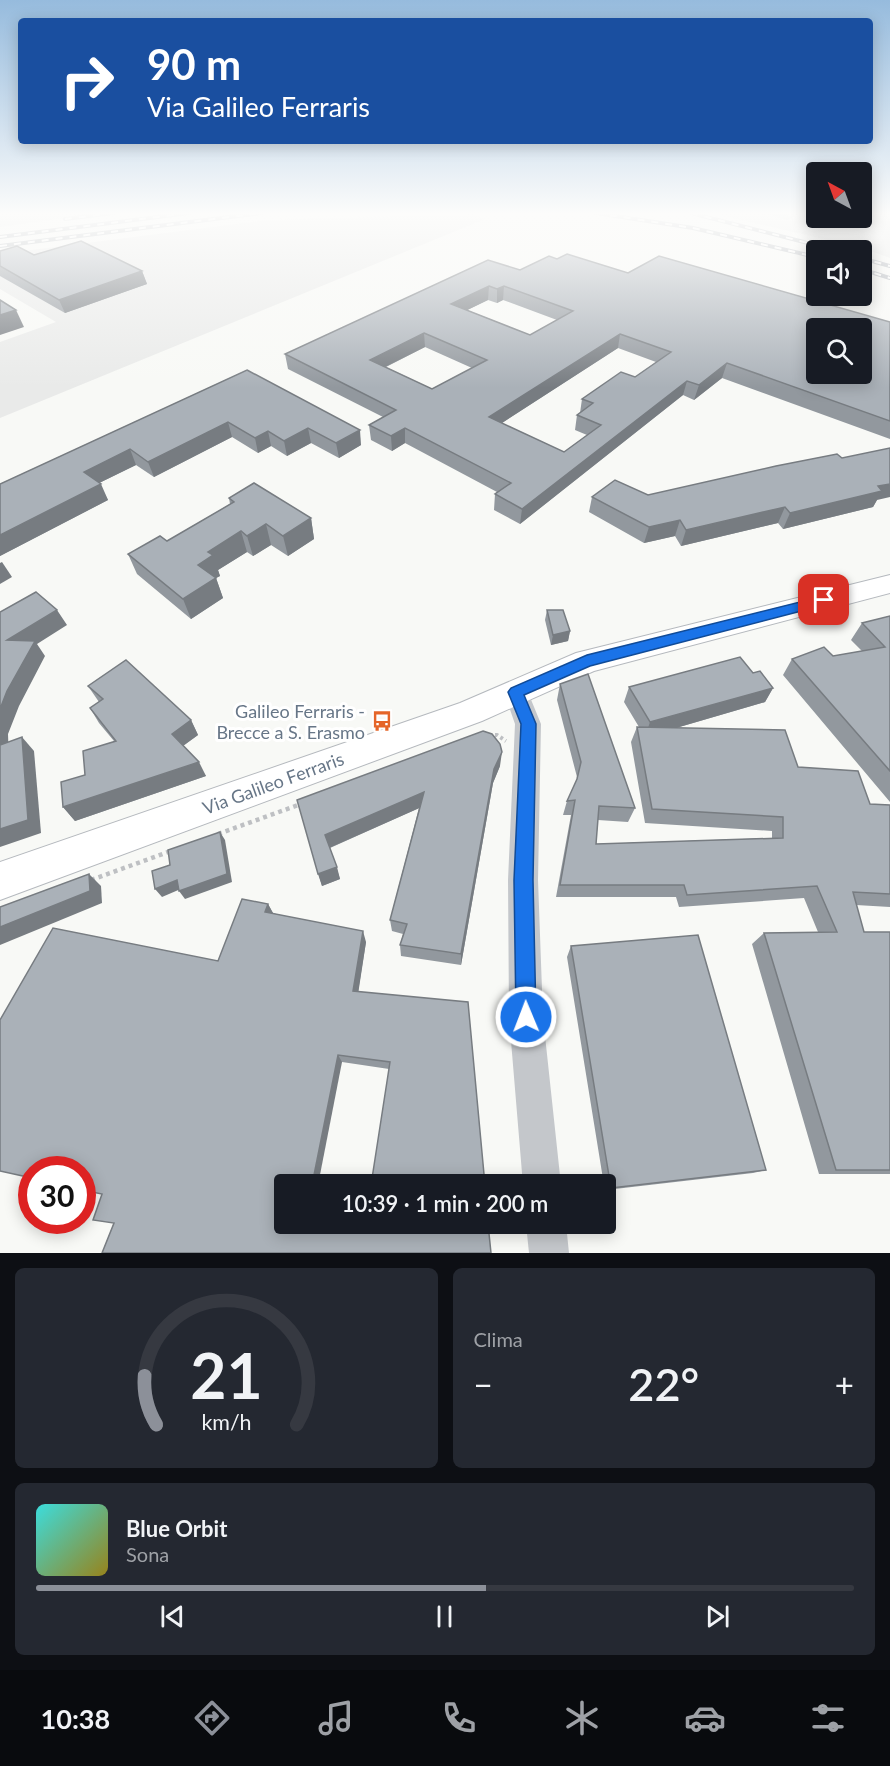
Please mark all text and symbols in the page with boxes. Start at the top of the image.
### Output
text: 90 m [147,39,241,89]
icon: right [48,42,126,120]
text: Via Galileo Ferraris [147,90,370,123]
north arrow [806,162,872,228]
map controls [806,162,872,384]
button: sound [806,240,872,306]
button: search [806,318,872,384]
pin [798,574,849,625]
icon: arrive [807,583,840,616]
place label: Galileo Ferraris - Brecce a S. Erasmo [216,700,365,743]
bus stop icon: Galileo Ferraris - Brecce a S. Erasmo [370,709,394,733]
street label: Via Galileo Ferraris [199,747,347,819]
position arrow [494,985,558,1049]
speed limit sign: 30 [18,1156,96,1234]
text: 10:39 · 1 min · 200 m [342,1190,548,1217]
text: Clima [474,1327,523,1351]
text: 21 [190,1337,262,1412]
text: 22° [628,1357,699,1411]
text: − [474,1364,493,1404]
text: + [835,1364,854,1404]
text: km/h [201,1409,251,1435]
text: Blue Orbit [126,1515,227,1542]
text: Sona [126,1542,169,1566]
icon: previous [156,1600,189,1633]
icon: pause [428,1600,461,1633]
icon: next [701,1600,734,1633]
icon: directions [191,1697,233,1739]
icon: music [315,1697,357,1739]
icon: phone [438,1697,480,1739]
icon: climate [561,1697,603,1739]
icon: car [684,1697,726,1739]
icon: filters [807,1697,849,1739]
text: 10:38 [41,1702,110,1735]

